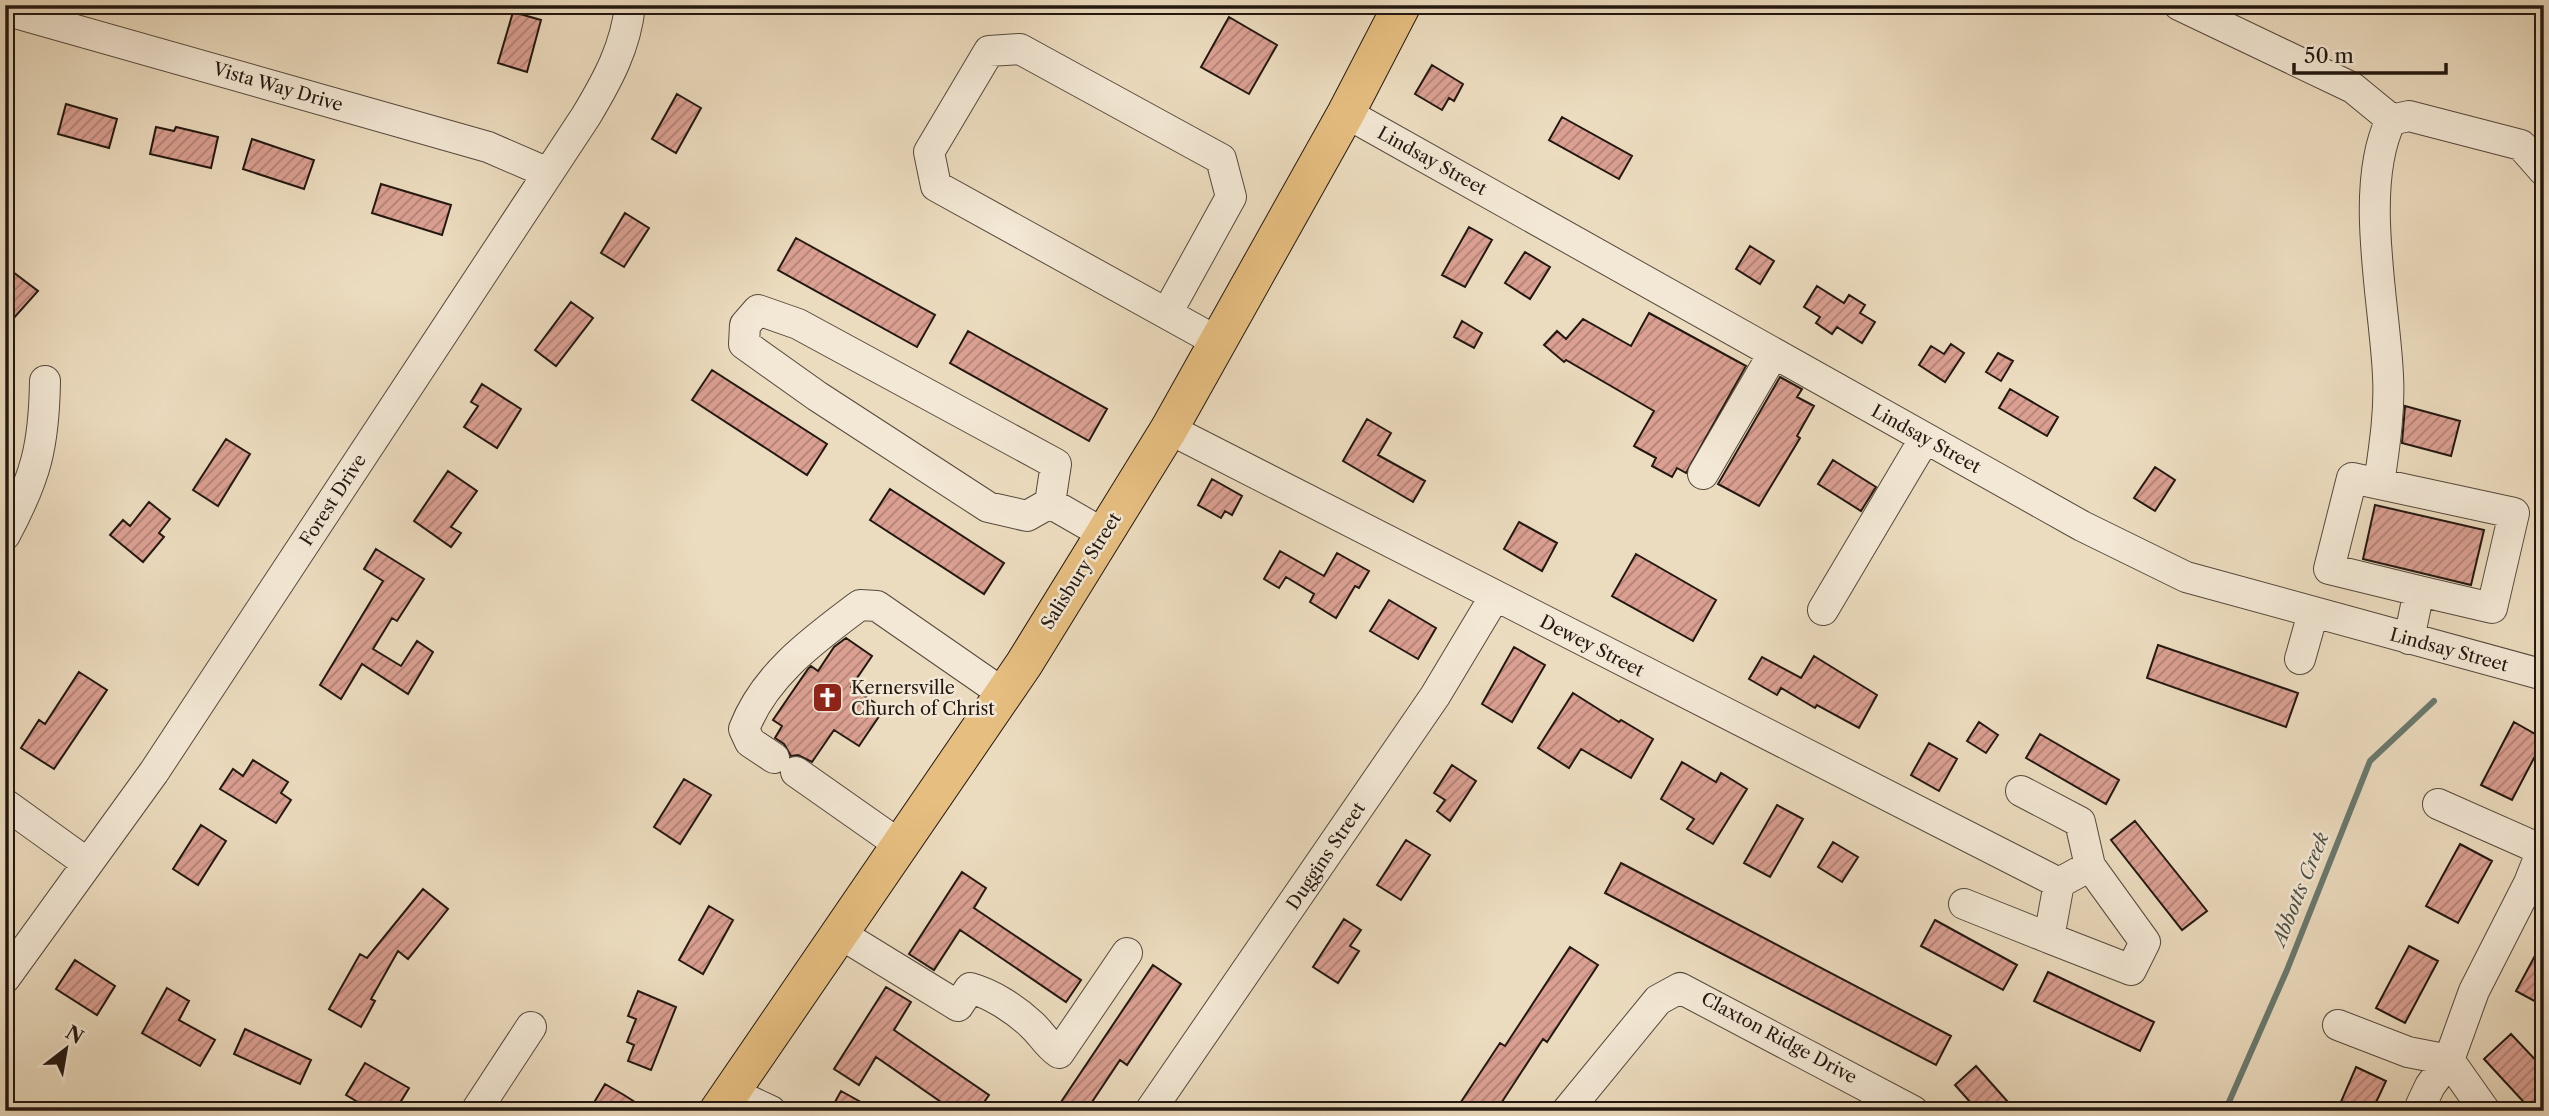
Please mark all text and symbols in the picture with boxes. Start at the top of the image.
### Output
scale bar [2294,32,2446,76]
text: 50 m [2304,43,2354,68]
street label: Vista Way Drive [210,58,345,116]
street label: Lindsay Street [1373,122,1491,200]
street label: Lindsay Street [1867,400,1985,478]
street label: Forest Drive [295,450,371,550]
street label: Salisbury Street [1036,508,1126,634]
street label: Dewey Street [1536,610,1648,682]
street label: Lindsay Street [2387,624,2511,677]
place label: Kernersville Church of Christ [851,677,995,720]
church icon: Kernersville Church of Christ [811,681,845,715]
street label: Duggins Street [1282,798,1370,914]
water label: Abbotts Creek [2266,829,2334,952]
street label: Claxton Ridge Drive [1697,988,1861,1088]
north arrow [32,1014,102,1084]
text: N [61,1021,87,1049]

